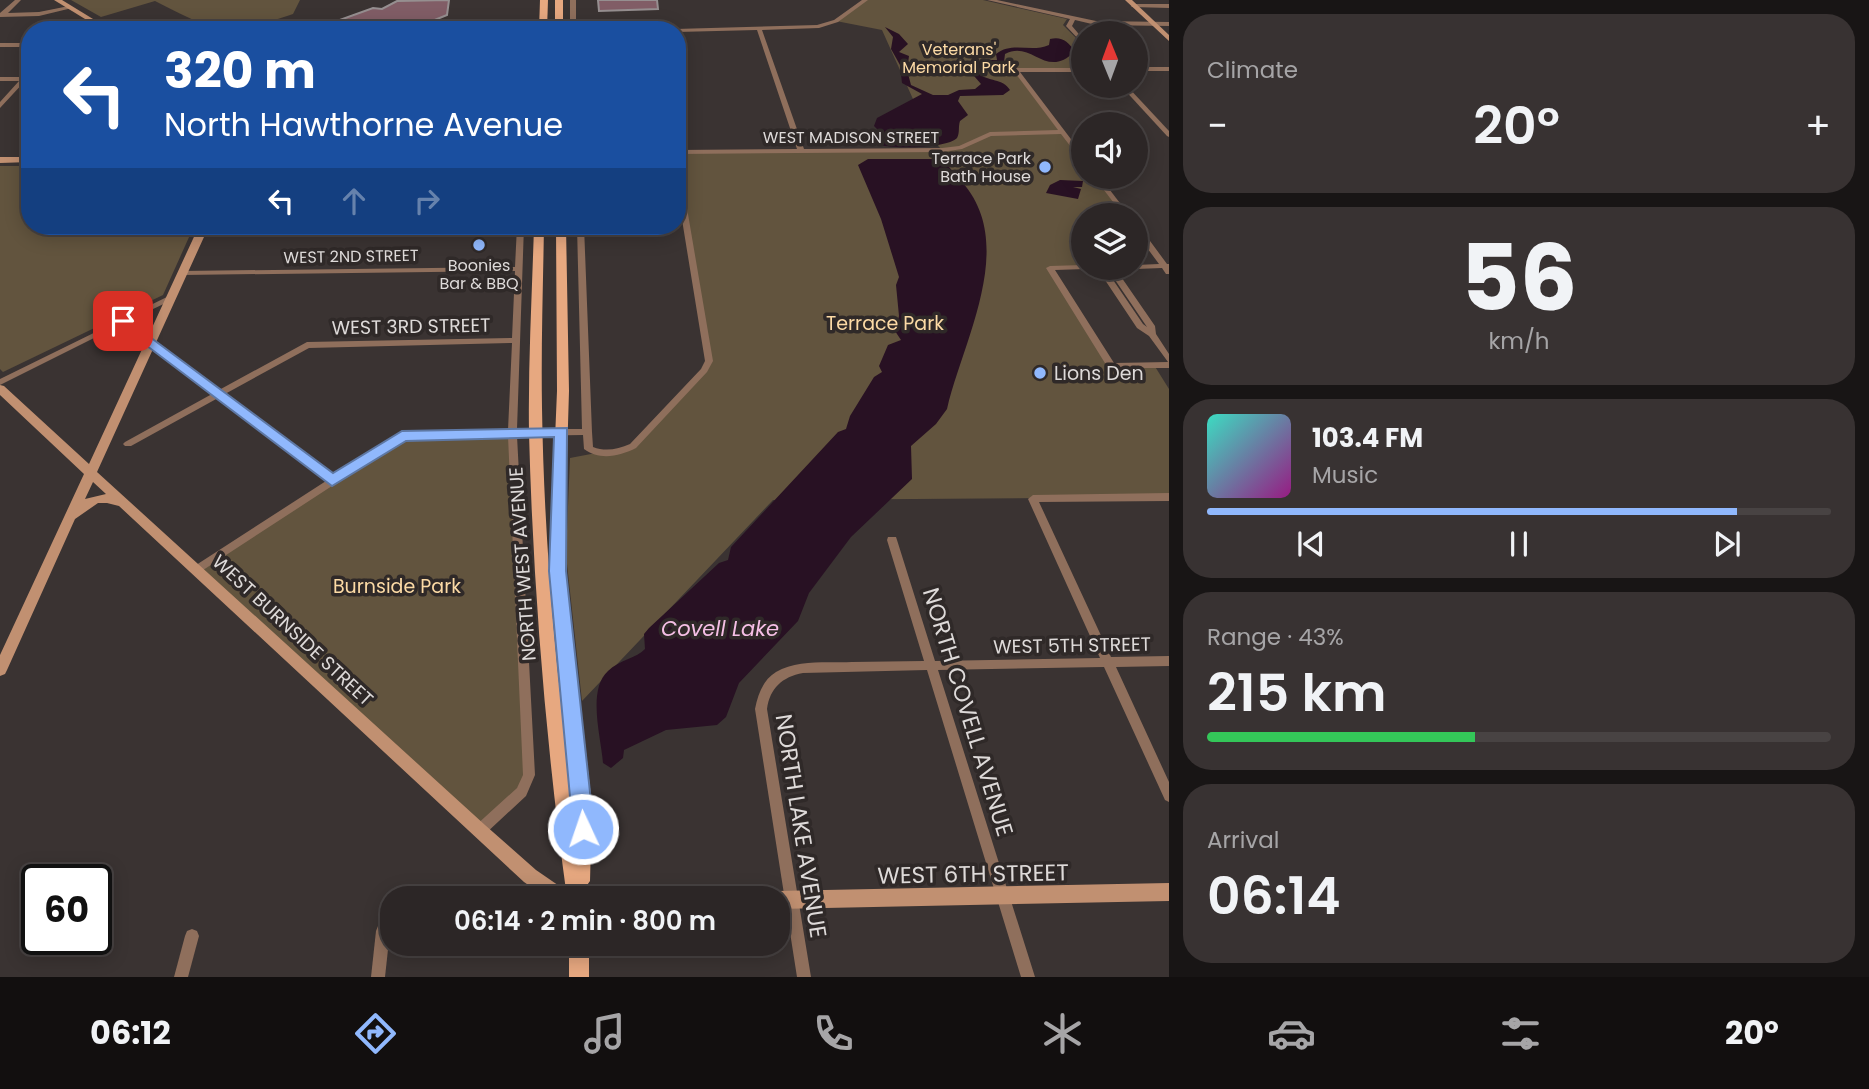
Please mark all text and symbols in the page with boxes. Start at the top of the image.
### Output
north arrow [1071,21,1148,98]
map controls [1071,21,1148,280]
text: 320 m [164,37,316,105]
park label: Veterans' Memorial Park [902,38,1017,79]
icon: left [49,49,140,140]
text: Climate [1207,54,1298,86]
text: 20° [1473,89,1560,162]
text: − [1207,99,1228,152]
text: + [1805,99,1831,152]
text: North Hawthorne Avenue [164,102,563,147]
button: sound [1071,112,1148,189]
street label: WEST MADISON STREET [763,126,939,149]
place label: Terrace Park Bath House [931,147,1032,188]
marker: Terrace Park Bath House [1037,159,1053,175]
icon: left [262,182,300,220]
icon: ahead [335,182,373,220]
icon: right [408,182,446,220]
button: layers [1071,203,1148,280]
text: 56 [1460,214,1578,342]
marker: Boonies Bar & BBQ [471,237,487,253]
street label: WEST 2ND STREET [283,244,419,269]
place label: Boonies Bar & BBQ [439,254,519,295]
pin [93,291,153,351]
icon: arrive [104,302,142,340]
park label: Terrace Park [826,310,944,337]
street label: WEST 3RD STREET [331,312,491,341]
text: km/h [1488,325,1550,357]
place label: Lions Den [1054,360,1144,387]
marker: Lions Den [1032,365,1048,381]
text: 103.4 FM [1312,420,1423,456]
text: Music [1312,459,1378,491]
street label: NORTH WEST AVENUE [502,466,543,662]
icon: previous [1292,525,1330,563]
icon: pause [1500,525,1538,563]
icon: next [1708,525,1746,563]
street label: WEST BURNSIDE STREET [206,549,379,712]
park label: Burnside Park [333,573,461,600]
street label: NORTH COVELL AVENUE [915,584,1021,840]
water label: Covell Lake [661,614,779,643]
text: Range · 43% [1207,621,1344,653]
street label: WEST 5TH STREET [993,631,1151,660]
text: 215 km [1207,656,1386,729]
street label: NORTH LAKE AVENUE [768,712,834,940]
position arrow [546,792,620,866]
text: Arrival [1207,824,1279,856]
street label: WEST 6TH STREET [877,856,1069,892]
text: 06:14 [1207,859,1341,932]
speed limit sign: 60 [21,864,112,955]
text: 06:14 · 2 min · 800 m [454,903,716,939]
icon: directions [351,1009,400,1058]
icon: music [580,1009,629,1058]
icon: phone [809,1009,858,1058]
icon: climate [1038,1009,1087,1058]
icon: car [1267,1009,1316,1058]
icon: filters [1496,1009,1545,1058]
text: 06:12 [90,1010,171,1055]
text: 20° [1725,1010,1779,1055]

